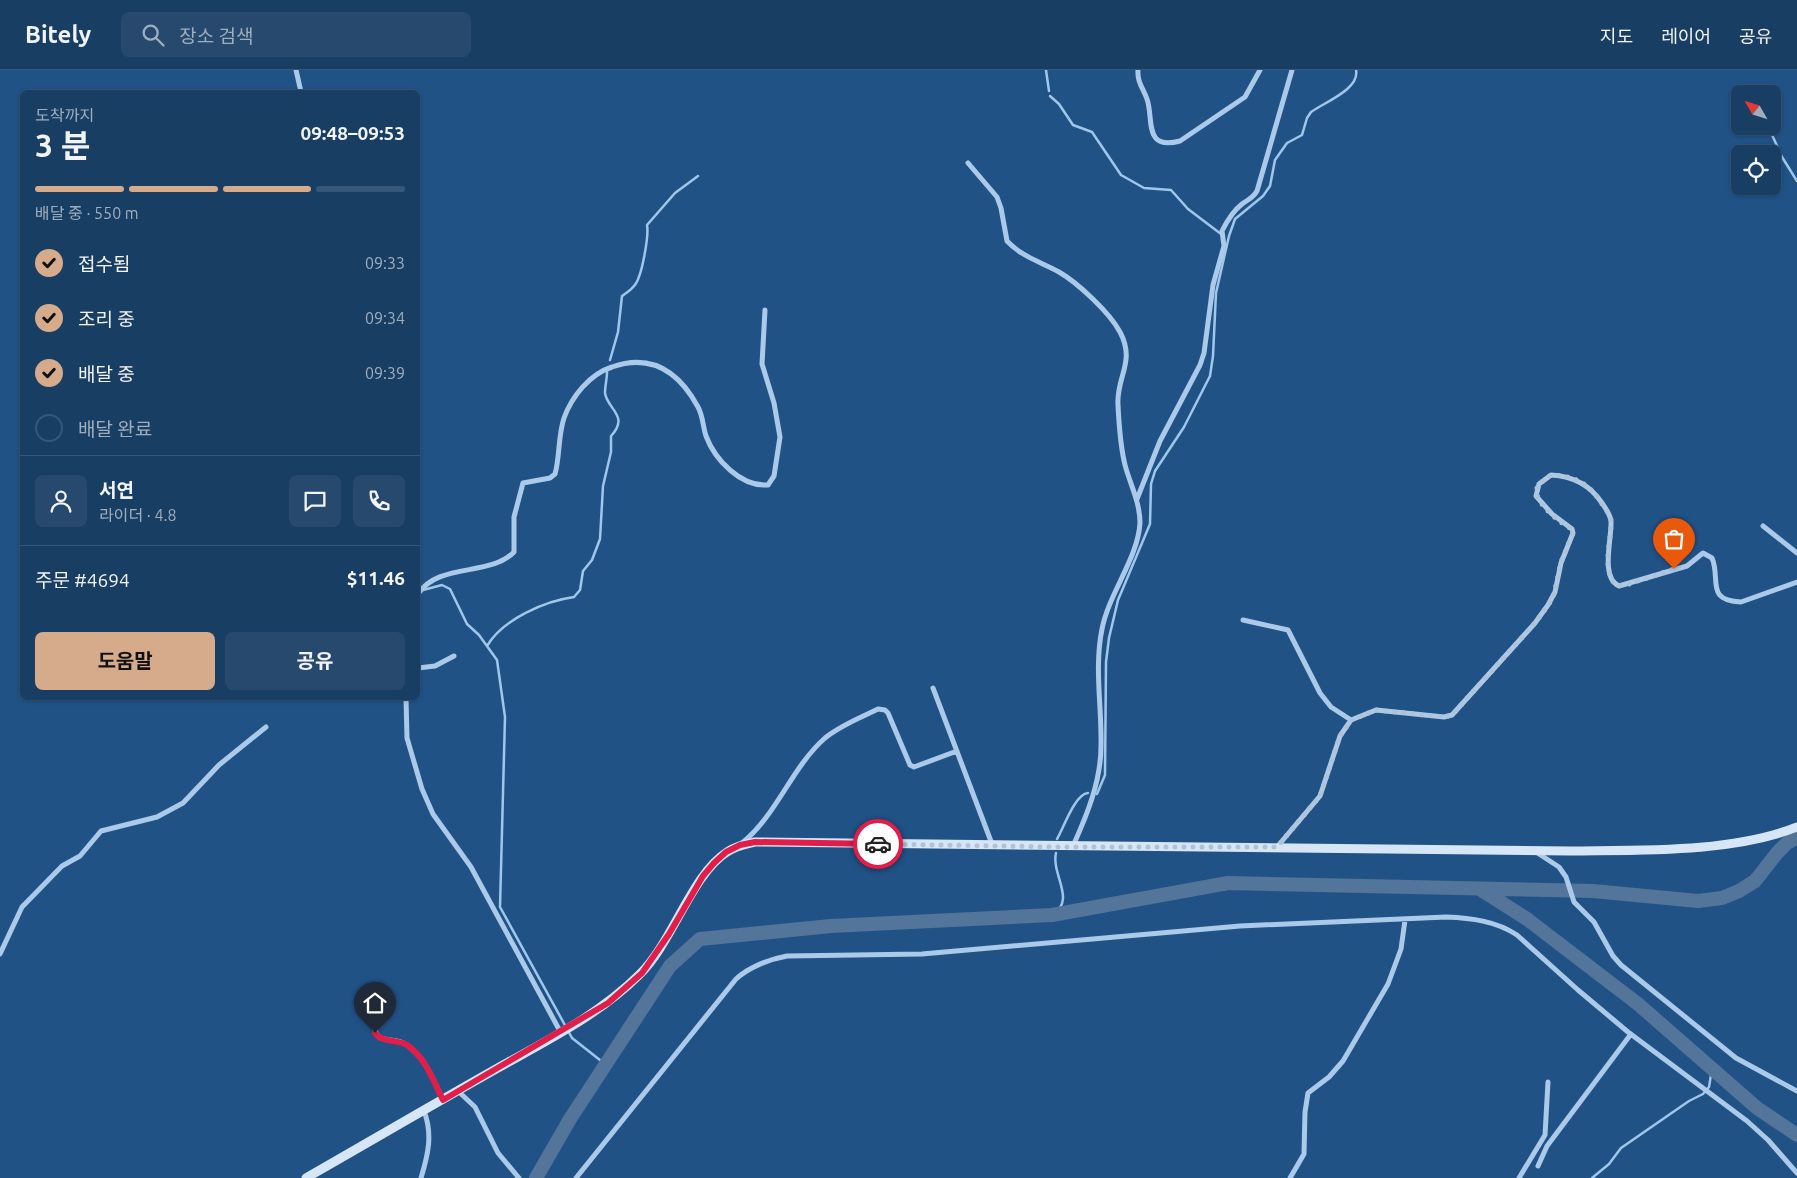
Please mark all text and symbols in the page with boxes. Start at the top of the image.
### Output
search box [121,12,471,57]
text: Bitely [25,21,91,48]
icon: search [139,21,167,49]
text: 장소 검색 [179,25,253,47]
text: 지도 [1600,26,1633,46]
text: 레이어 [1661,26,1711,46]
text: 공유 [1739,26,1772,46]
north arrow [1731,85,1781,135]
map controls [1731,85,1781,195]
text: 도착까지 [35,106,94,124]
text: 09:48–09:53 [300,122,405,144]
text: 3 분 [35,127,90,163]
button: locate [1731,145,1781,195]
text: 배달 중 · 550 m [35,204,139,222]
icon: check [35,249,63,277]
text: 접수됨 [78,253,130,275]
text: 09:33 [365,254,405,272]
icon: check [35,304,63,332]
text: 조리 중 [78,308,135,330]
text: 09:34 [365,309,405,327]
icon: check [35,359,63,387]
text: 배달 중 [78,363,135,385]
text: 09:39 [365,364,405,382]
text: 배달 완료 [78,418,152,440]
button: person [35,475,87,527]
button: chat [289,475,341,527]
button: phone [353,475,405,527]
text: 서연 [99,479,134,501]
text: 라이더 · 4.8 [99,506,176,524]
pin [1653,518,1695,569]
icon: bag [1660,525,1688,553]
text: $11.46 [347,567,405,589]
text: 주문 #4694 [35,569,130,591]
button: 도움말 [35,632,215,690]
button: 공유 [225,632,405,690]
courier [853,819,903,869]
icon: car [864,830,892,858]
pin [354,982,396,1033]
icon: home [361,989,389,1017]

